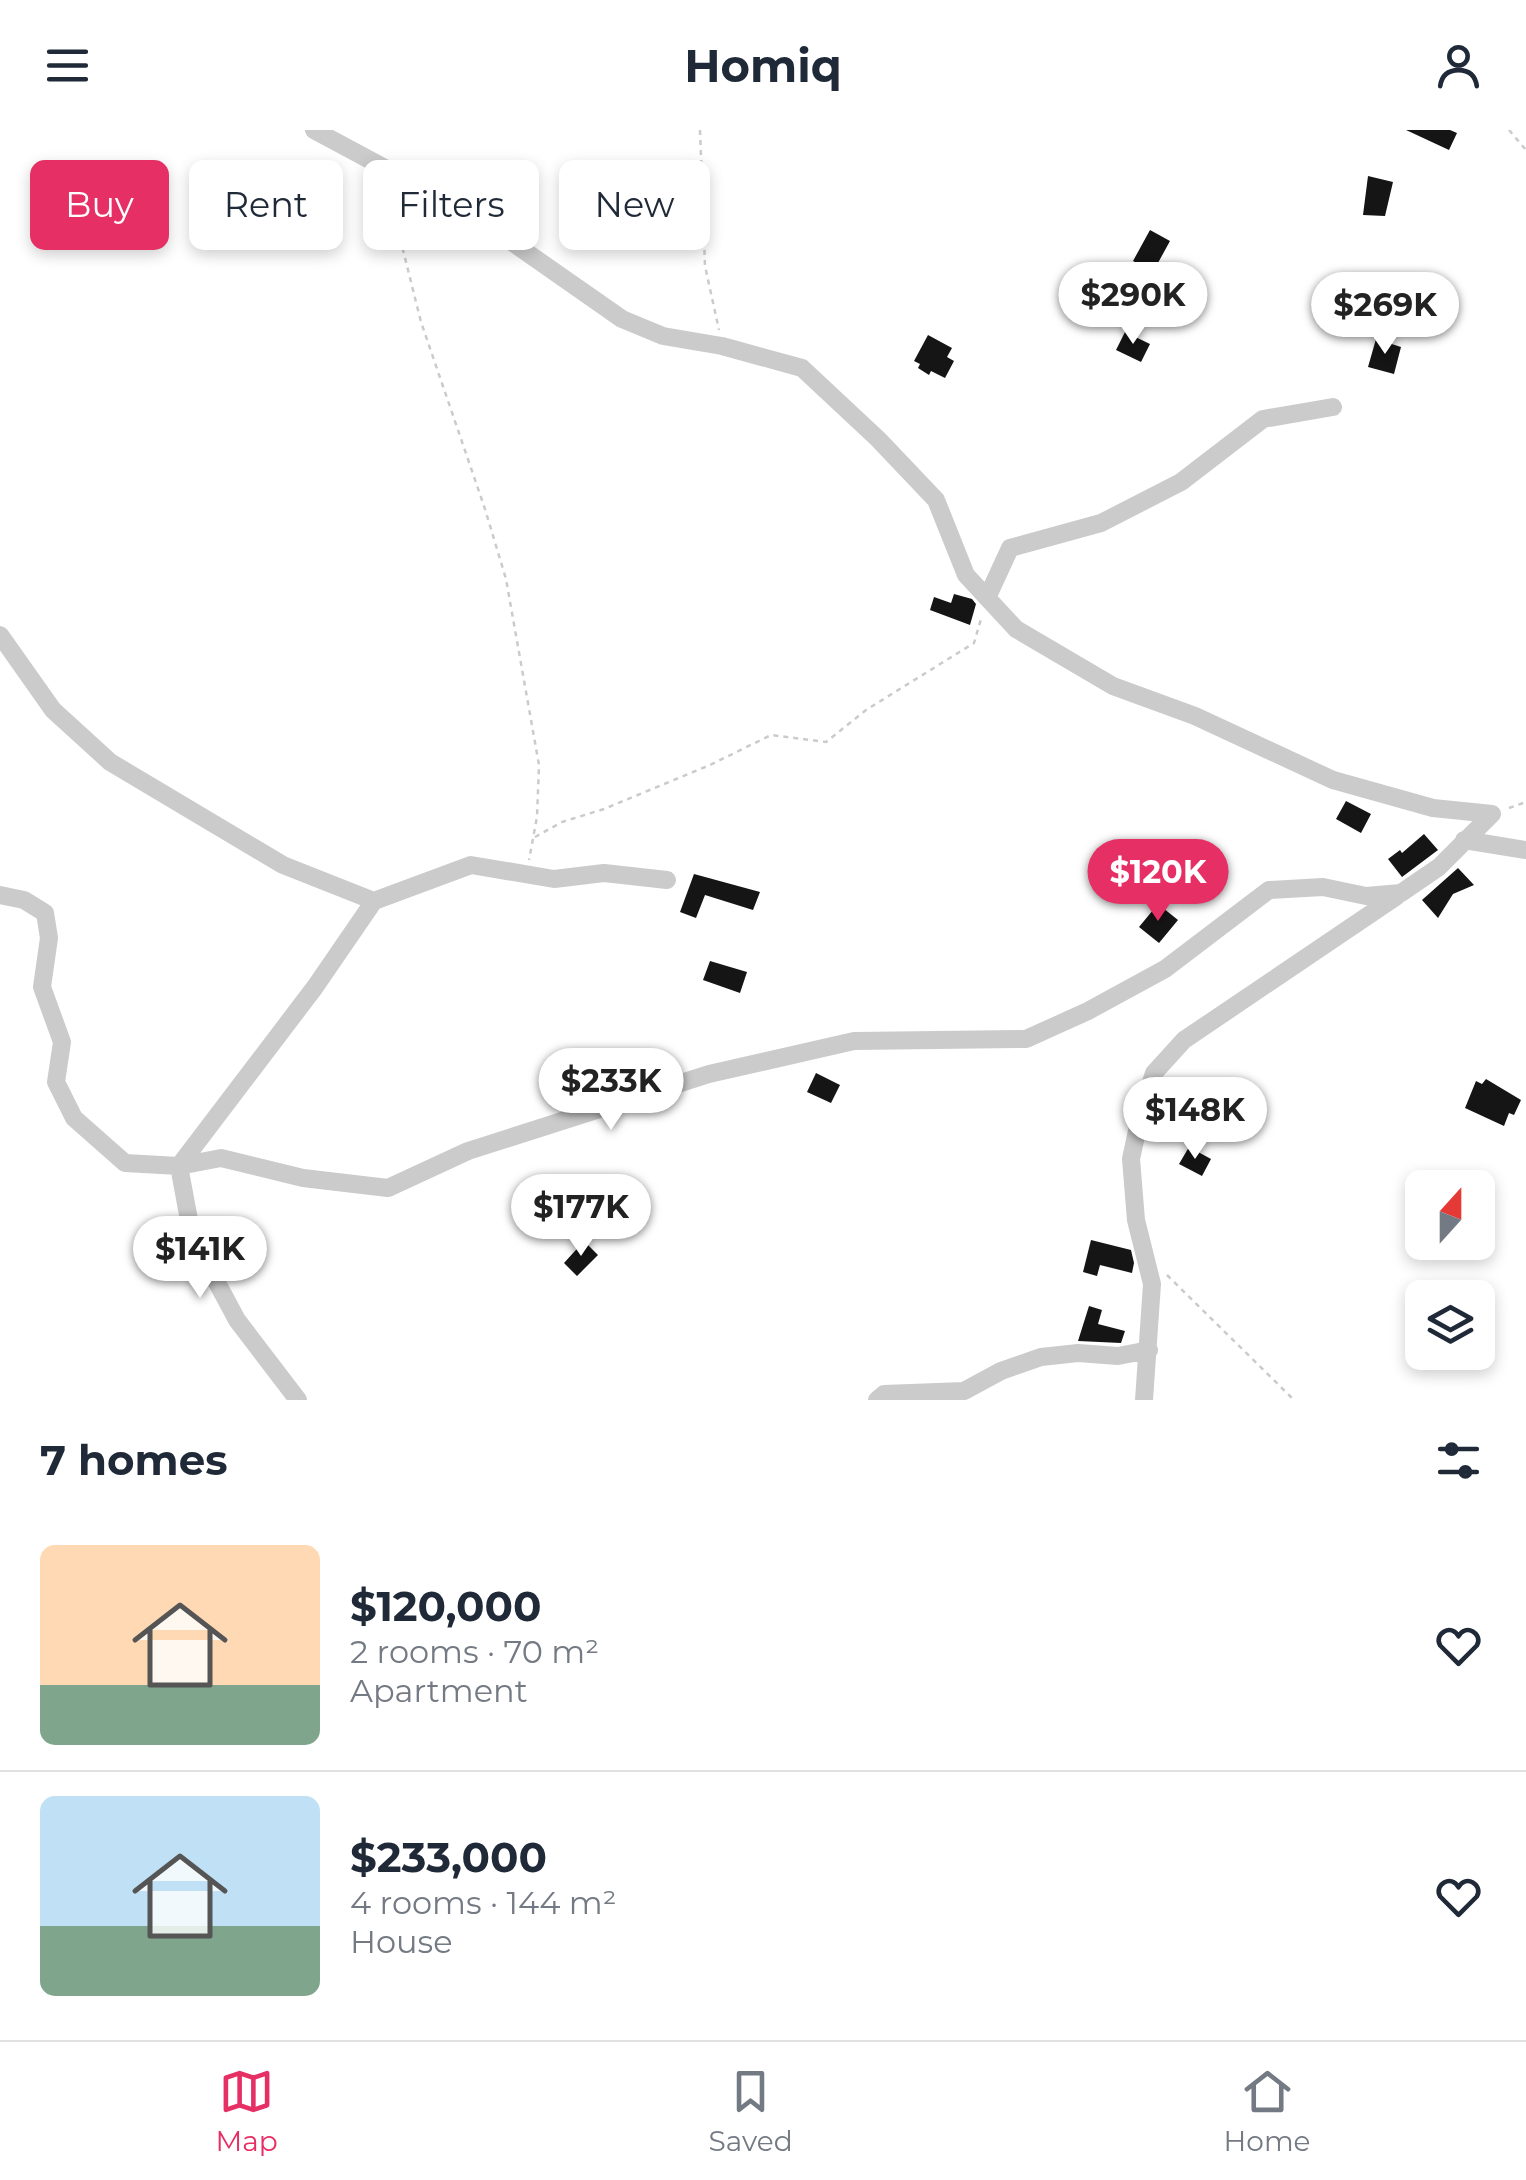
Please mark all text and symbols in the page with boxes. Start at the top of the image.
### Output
icon: menu [40,38,95,93]
text: Homiq [684,38,842,93]
icon: person [1431,38,1486,93]
chip: Buy [30,160,169,250]
chip: Rent [189,160,343,250]
chip: Filters [363,160,539,250]
chip: New [559,160,710,250]
pin: $290K [1063,262,1203,347]
pin: $269K [1315,272,1455,357]
text: $290K [1080,275,1186,314]
text: $269K [1333,285,1437,324]
pin: $120K [1088,839,1228,924]
text: $120K [1110,852,1206,891]
pin: $233K [541,1048,681,1133]
text: $233K [561,1061,661,1100]
pin: $148K [1125,1077,1265,1162]
text: $148K [1145,1090,1245,1129]
north arrow [1405,1170,1495,1260]
map controls [1405,1170,1495,1370]
pin: $177K [511,1174,651,1259]
text: $177K [533,1187,629,1226]
pin: $141K [130,1216,270,1301]
text: $141K [155,1229,245,1268]
button: layers [1405,1280,1495,1370]
icon: filters [1431,1433,1486,1488]
text: 7 homes [40,1434,228,1486]
text: $120,000 [350,1580,542,1632]
icon: home [120,1585,240,1705]
icon: heart [1431,1618,1486,1673]
text: 2 rooms · 70 m² [350,1632,599,1671]
text: Apartment [350,1671,528,1710]
text: $233,000 [350,1831,547,1883]
icon: home [120,1836,240,1956]
icon: heart [1431,1869,1486,1924]
text: 4 rooms · 144 m² [350,1883,616,1922]
text: House [350,1922,453,1961]
tab: Map [215,2064,278,2158]
tab: Saved [709,2064,793,2158]
tab: Home [1224,2064,1311,2158]

